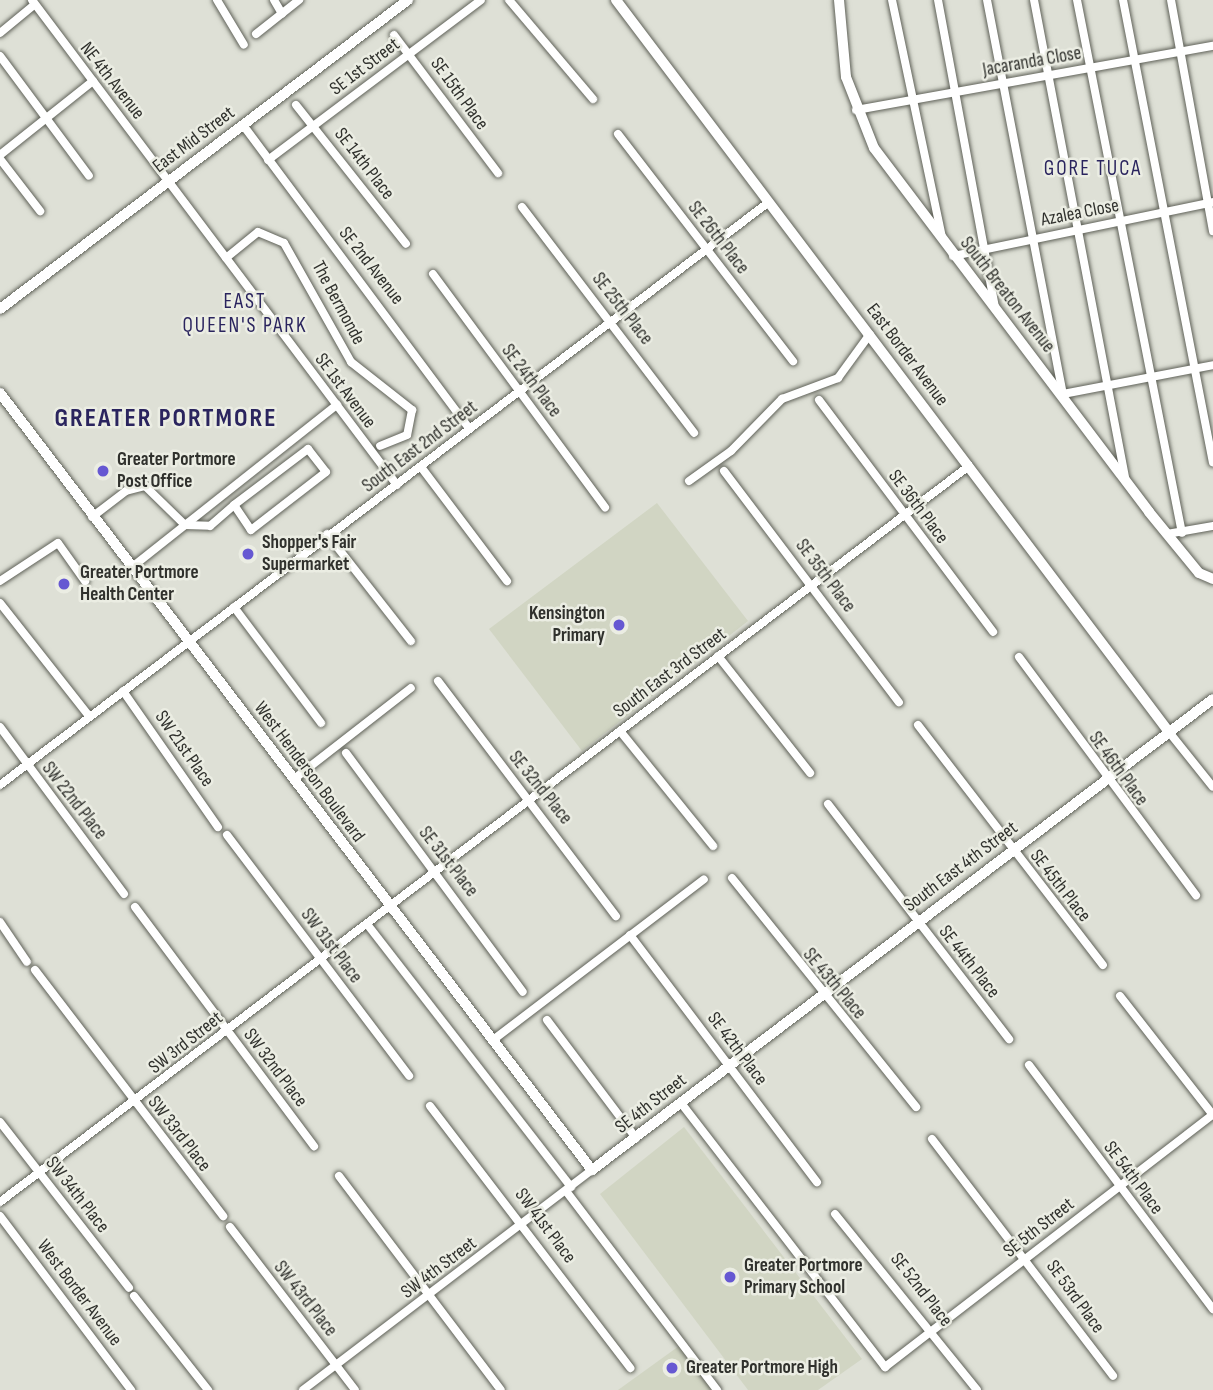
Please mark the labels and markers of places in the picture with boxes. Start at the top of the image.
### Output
place label: Greater Portmore Post Office [117,449,236,493]
marker: Greater Portmore Post Office [95,463,111,479]
place label: Shopper's Fair Supermarket [262,532,356,576]
marker: Shopper's Fair Supermarket [240,546,256,562]
place label: Greater Portmore Health Center [80,562,199,606]
marker: Greater Portmore Health Center [54,574,74,594]
place label: Kensington Primary [529,603,605,647]
marker: Kensington Primary [611,617,627,633]
place label: Greater Portmore Primary School [744,1255,863,1299]
marker: Greater Portmore Primary School [722,1269,738,1285]
place label: Greater Portmore High [686,1357,838,1379]
marker: Greater Portmore High [664,1360,680,1376]

